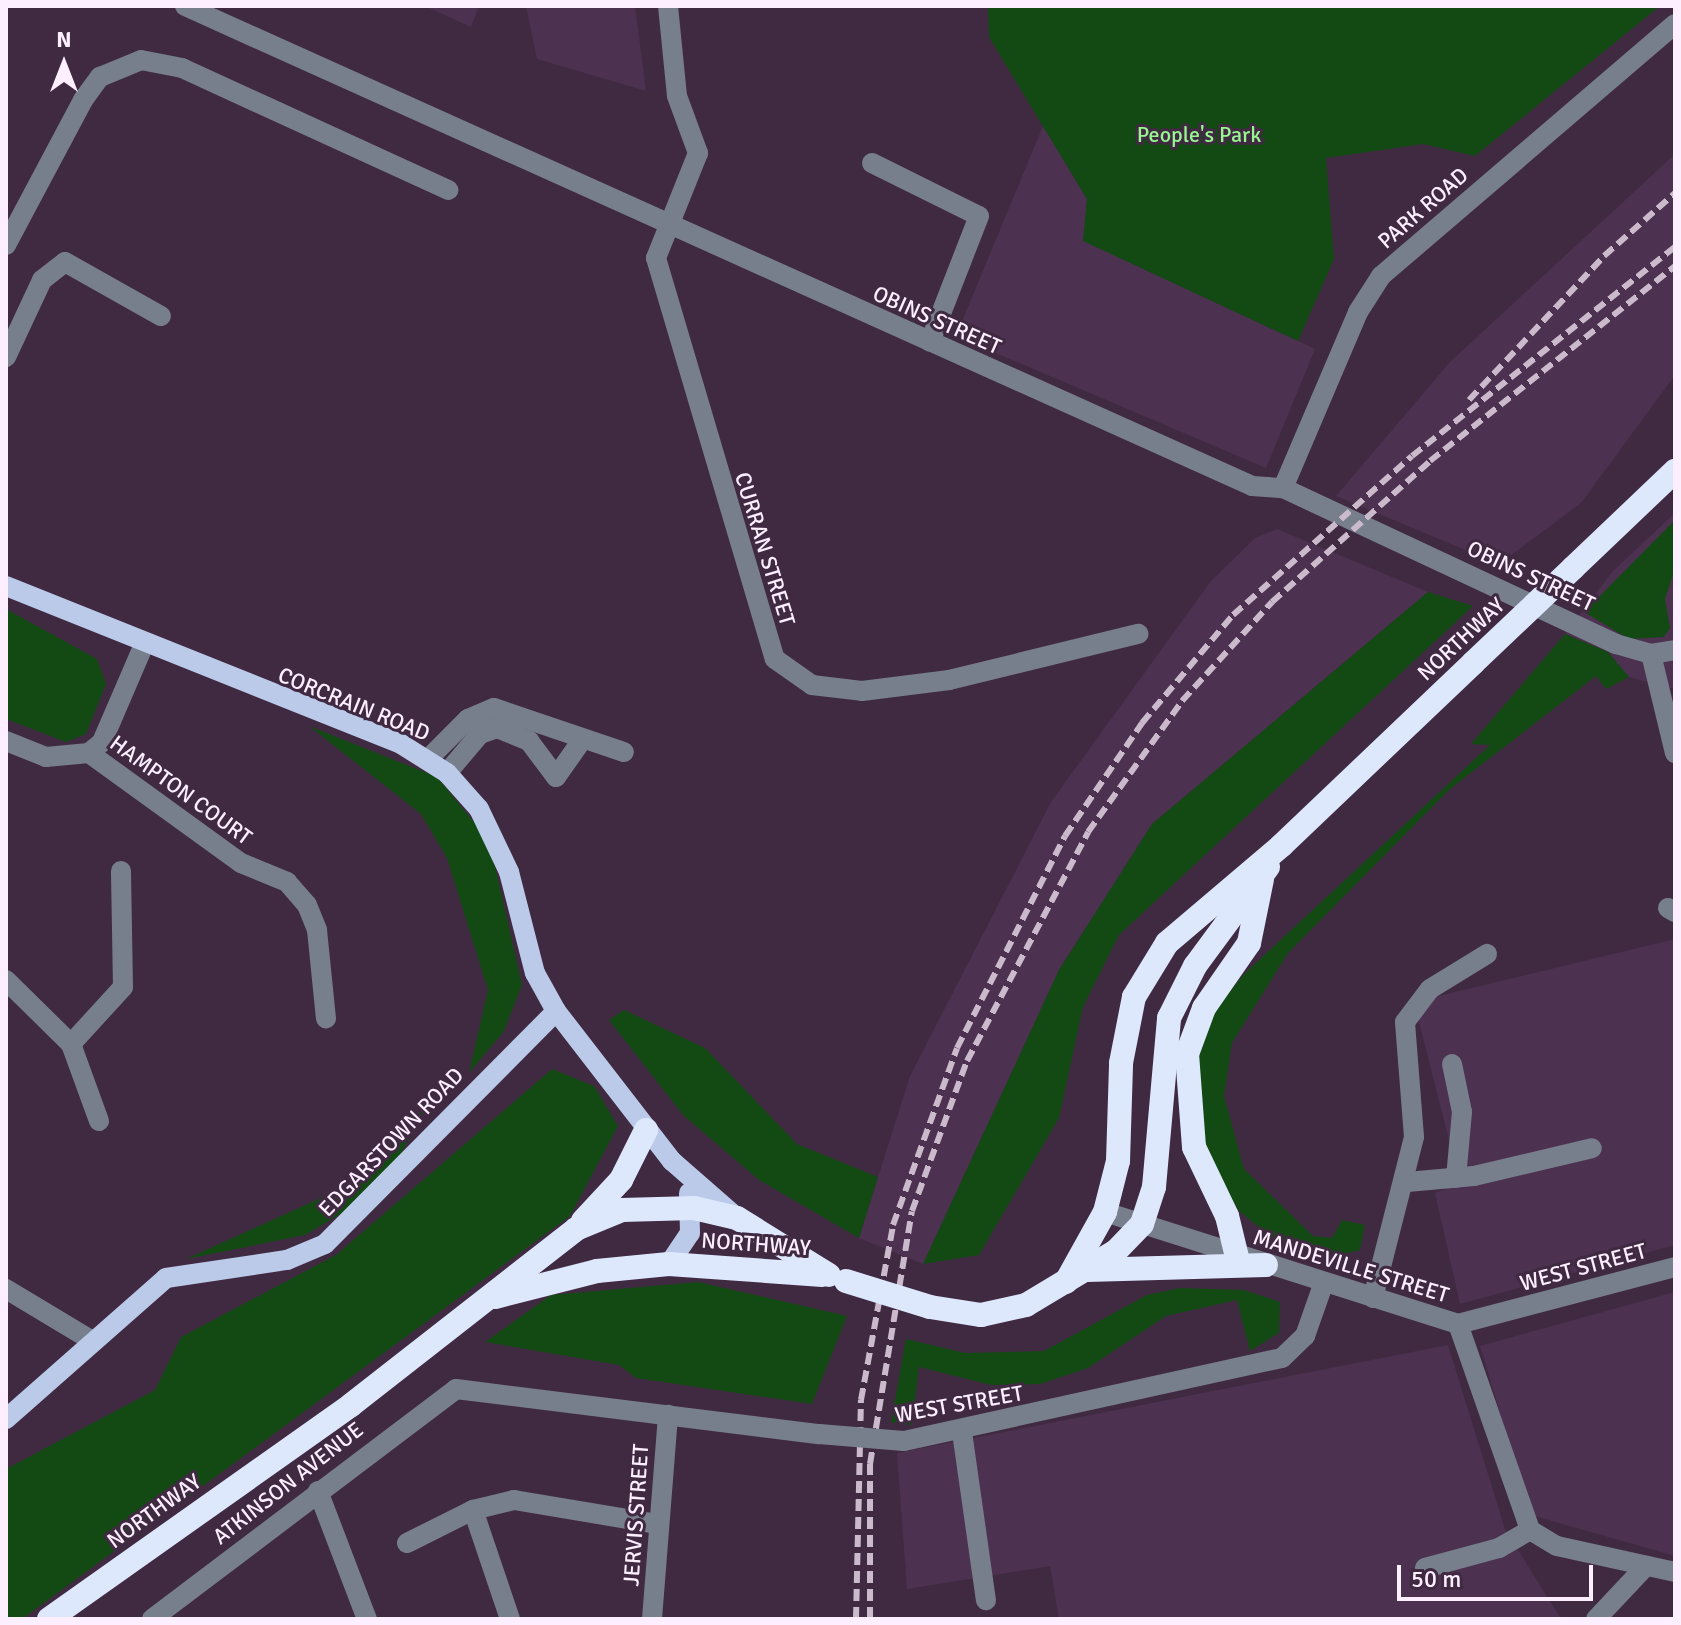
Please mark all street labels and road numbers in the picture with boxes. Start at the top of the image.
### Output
street label: PARK ROAD [1373,162,1473,254]
street label: OBINS STREET [869,280,1005,360]
street label: CURRAN STREET [729,469,801,629]
street label: OBINS STREET [1463,535,1599,617]
street label: NORTHWAY [1412,592,1510,686]
street label: CORCRAIN ROAD [274,662,434,746]
street label: HAMPTON COURT [105,730,257,850]
street label: EDGARSTOWN ROAD [313,1062,469,1222]
street label: MANDEVILLE STREET [1250,1224,1452,1308]
street label: NORTHWAY [700,1227,812,1261]
street label: WEST STREET [1517,1237,1649,1297]
street label: WEST STREET [893,1380,1025,1428]
street label: ATKINSON AVENUE [208,1416,368,1550]
street label: JERVIS STREET [618,1443,654,1587]
street label: NORTHWAY [102,1468,206,1554]

